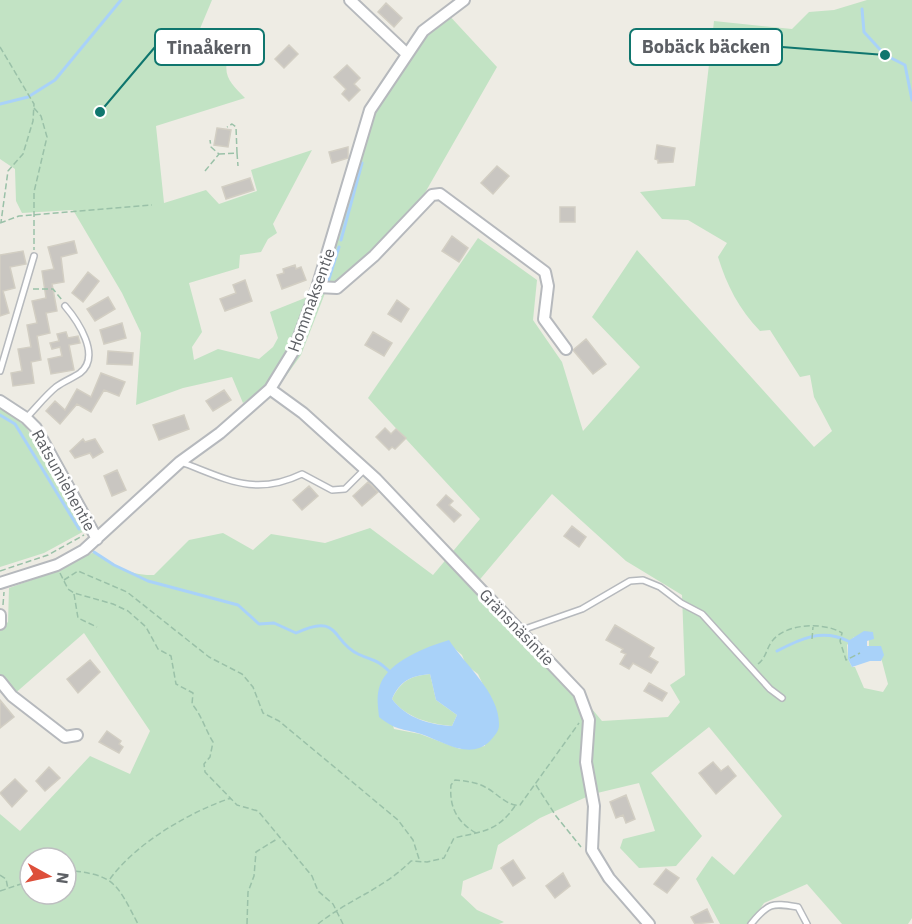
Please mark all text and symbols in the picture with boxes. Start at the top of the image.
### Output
callout: Tinaåkern [155,29,264,65]
callout: Bobäck bäcken [630,29,782,65]
text: Bobäck bäcken [642,35,770,58]
text: Tinaåkern [167,36,251,59]
street label: Hommaksentie [283,245,339,355]
street label: Ratsumiehentie [28,426,100,535]
street label: Gränsnäsintie [475,584,559,670]
north arrow [18,846,78,906]
text: N [52,871,74,885]

